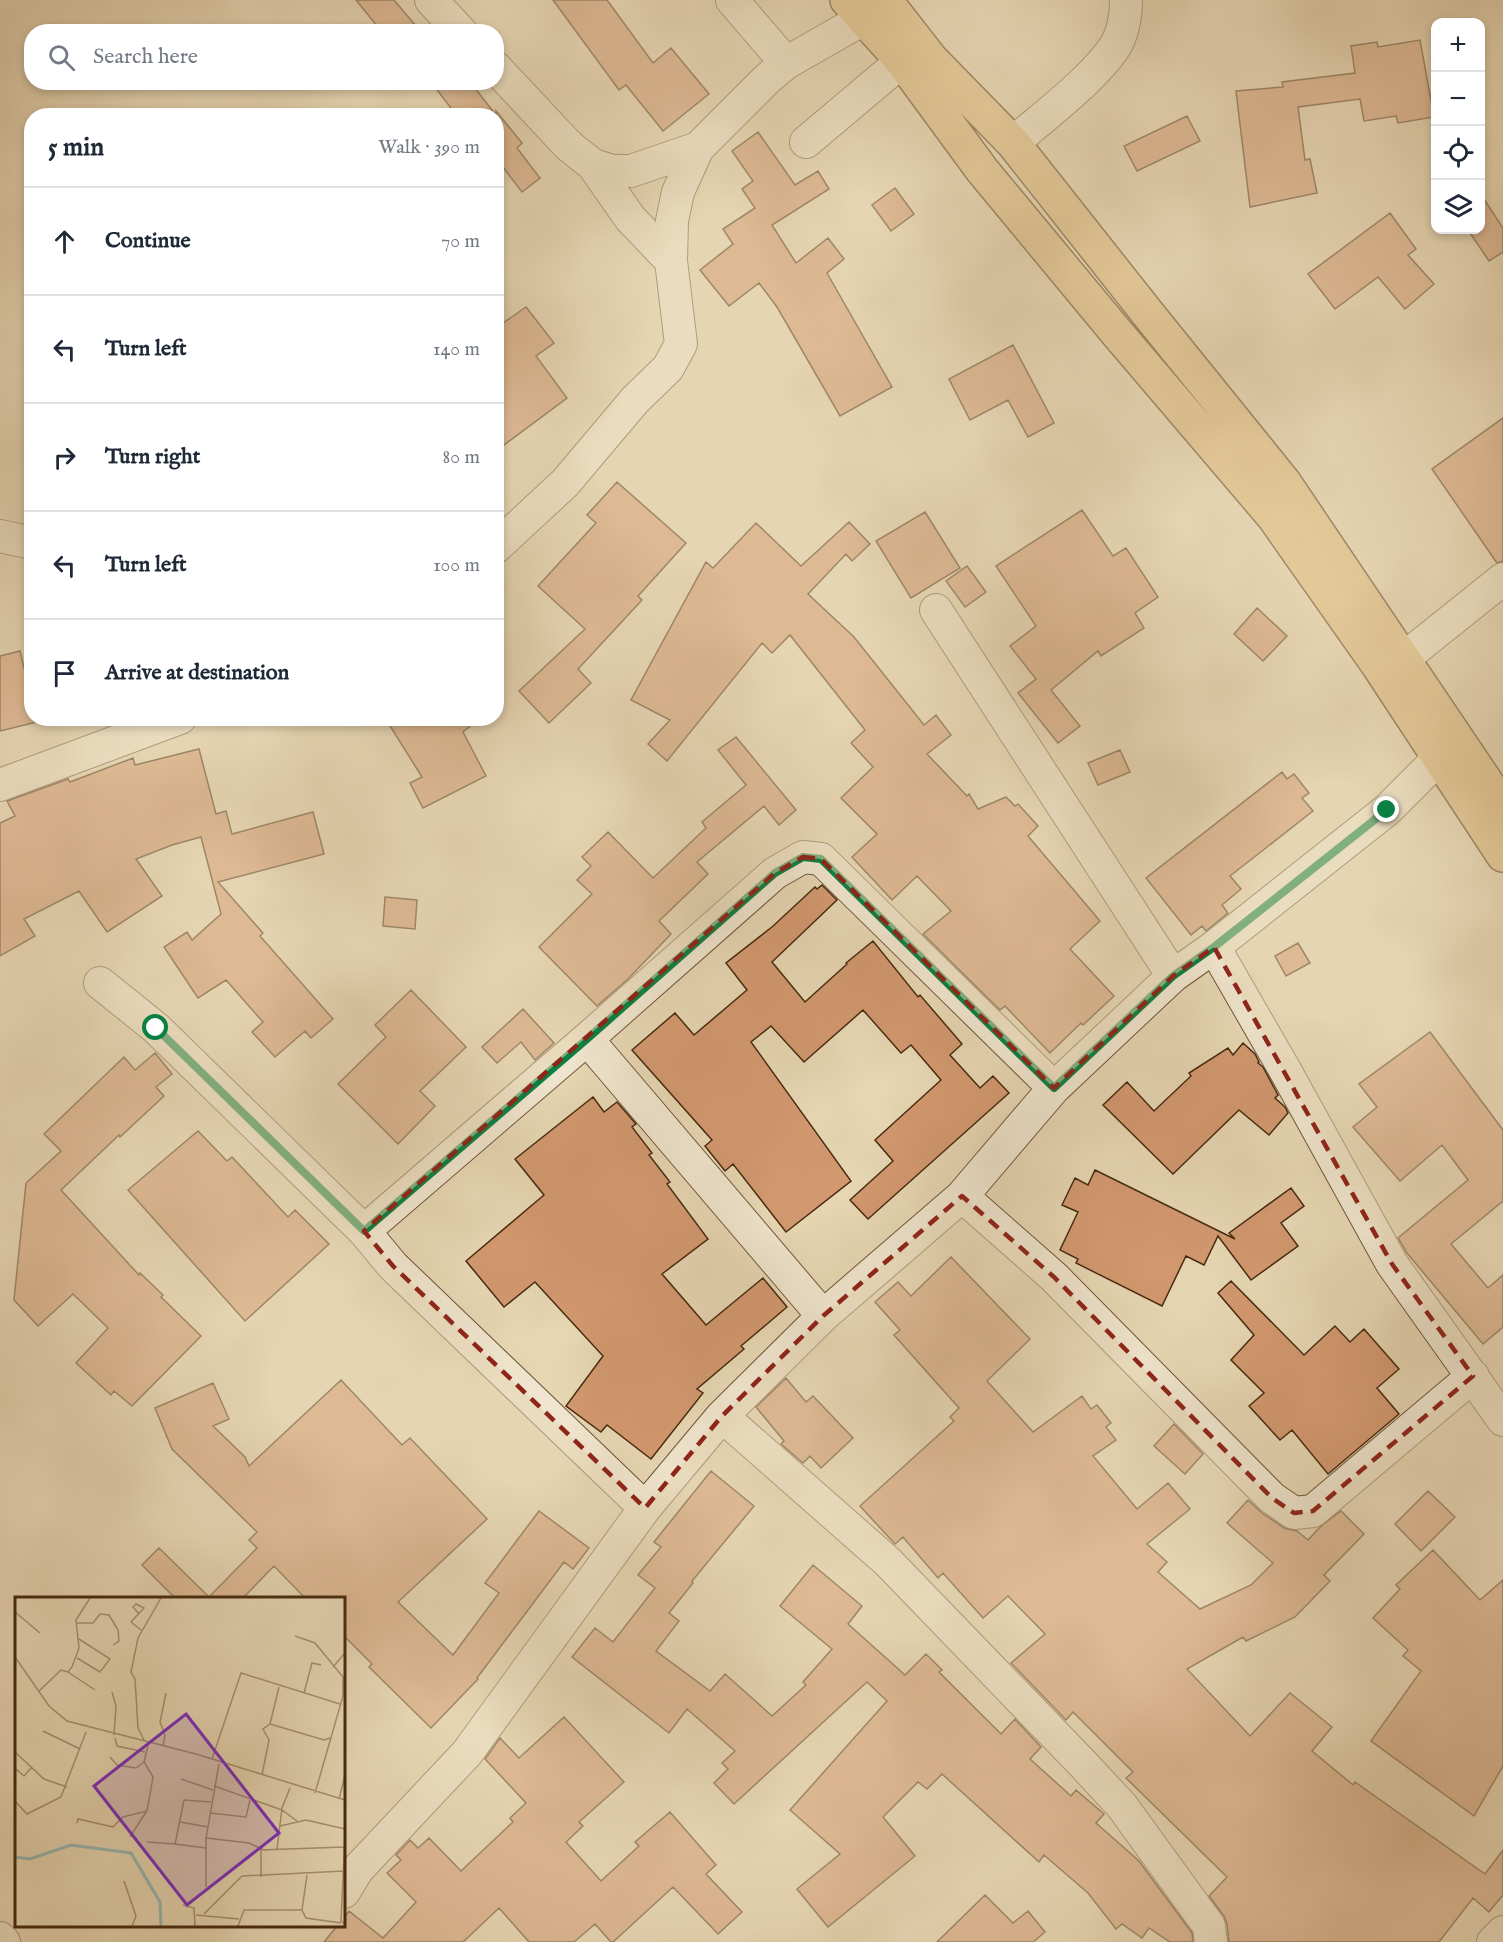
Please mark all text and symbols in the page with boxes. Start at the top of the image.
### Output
map controls [1431,18,1485,234]
button: + [1431,18,1485,72]
search box [24,24,504,90]
icon: search [45,41,78,74]
text: Search here [93,43,198,71]
button: − [1431,72,1485,126]
button: locate [1431,126,1485,180]
text: 5 min [48,131,104,164]
text: Walk · 390 m [378,135,480,160]
button: layers [1431,180,1485,234]
icon: ahead [48,225,81,258]
text: Continue [105,227,191,255]
text: 70 m [441,229,480,254]
icon: left [48,333,81,366]
text: Turn left [105,335,187,363]
text: 140 m [433,337,480,362]
icon: right [48,441,81,474]
text: Turn right [105,443,200,471]
text: 80 m [443,445,480,470]
icon: left [48,549,81,582]
text: Turn left [105,551,187,579]
text: 100 m [433,553,480,578]
icon: arrive [48,657,81,690]
text: Arrive at destination [105,659,289,687]
route end [1373,796,1399,822]
route start [142,1014,168,1040]
inset map [15,1597,345,1927]

